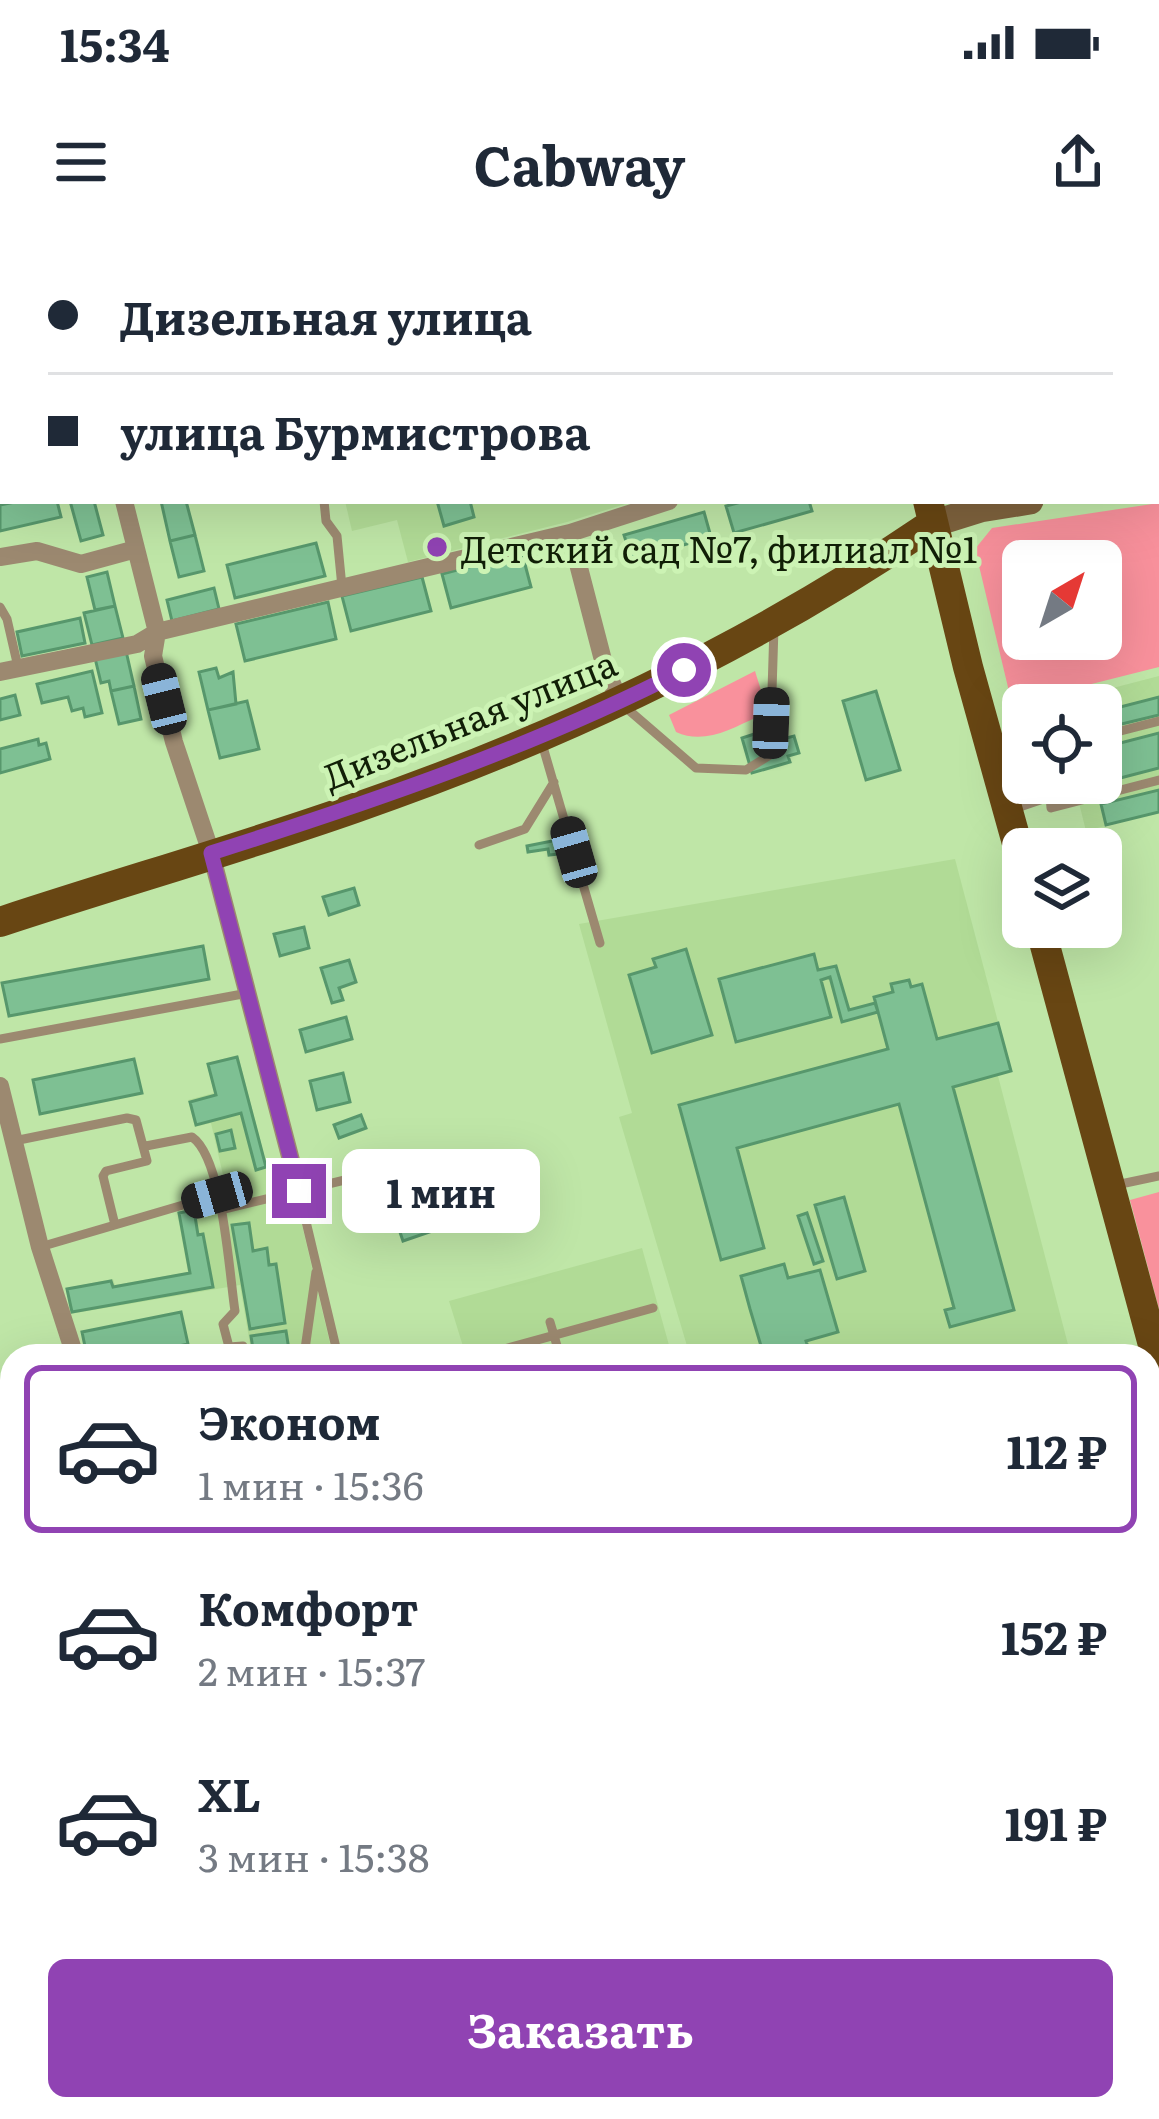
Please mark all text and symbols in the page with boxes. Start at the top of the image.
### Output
text: 15:34 [60,9,170,76]
text: Cabway [474,122,685,203]
icon: menu [48,129,114,195]
icon: share [1045,129,1111,195]
text: Дизельная улица [120,282,532,349]
text: улица Бурмистрова [120,397,590,464]
place label: Детский сад №7, филиал №1 [461,521,977,574]
marker: Детский сад №7, филиал №1 [424,534,450,560]
north arrow [1002,540,1122,660]
map controls [1002,540,1122,948]
street label: Дизельная улица [314,635,624,801]
route start [657,643,711,697]
car [138,660,190,738]
button: locate [1002,684,1122,804]
car [752,686,790,760]
car [547,812,601,892]
button: layers [1002,828,1122,948]
callout: 1 мин [341,1149,539,1233]
text: 1 мин [386,1162,496,1220]
route end [272,1164,326,1218]
car [177,1168,257,1222]
text: Эконом [198,1387,381,1454]
icon: car [54,1395,162,1503]
text: 112 ₽ [1007,1416,1107,1483]
text: 1 мин · 15:36 [198,1454,424,1512]
text: Комфорт [198,1573,419,1640]
icon: car [54,1581,162,1689]
text: 152 ₽ [1001,1602,1107,1669]
text: 2 мин · 15:37 [198,1640,425,1698]
text: XL [198,1759,261,1826]
icon: car [54,1767,162,1875]
text: 191 ₽ [1005,1788,1107,1855]
text: 3 мин · 15:38 [198,1826,429,1884]
button: Заказать [48,1959,1113,2097]

